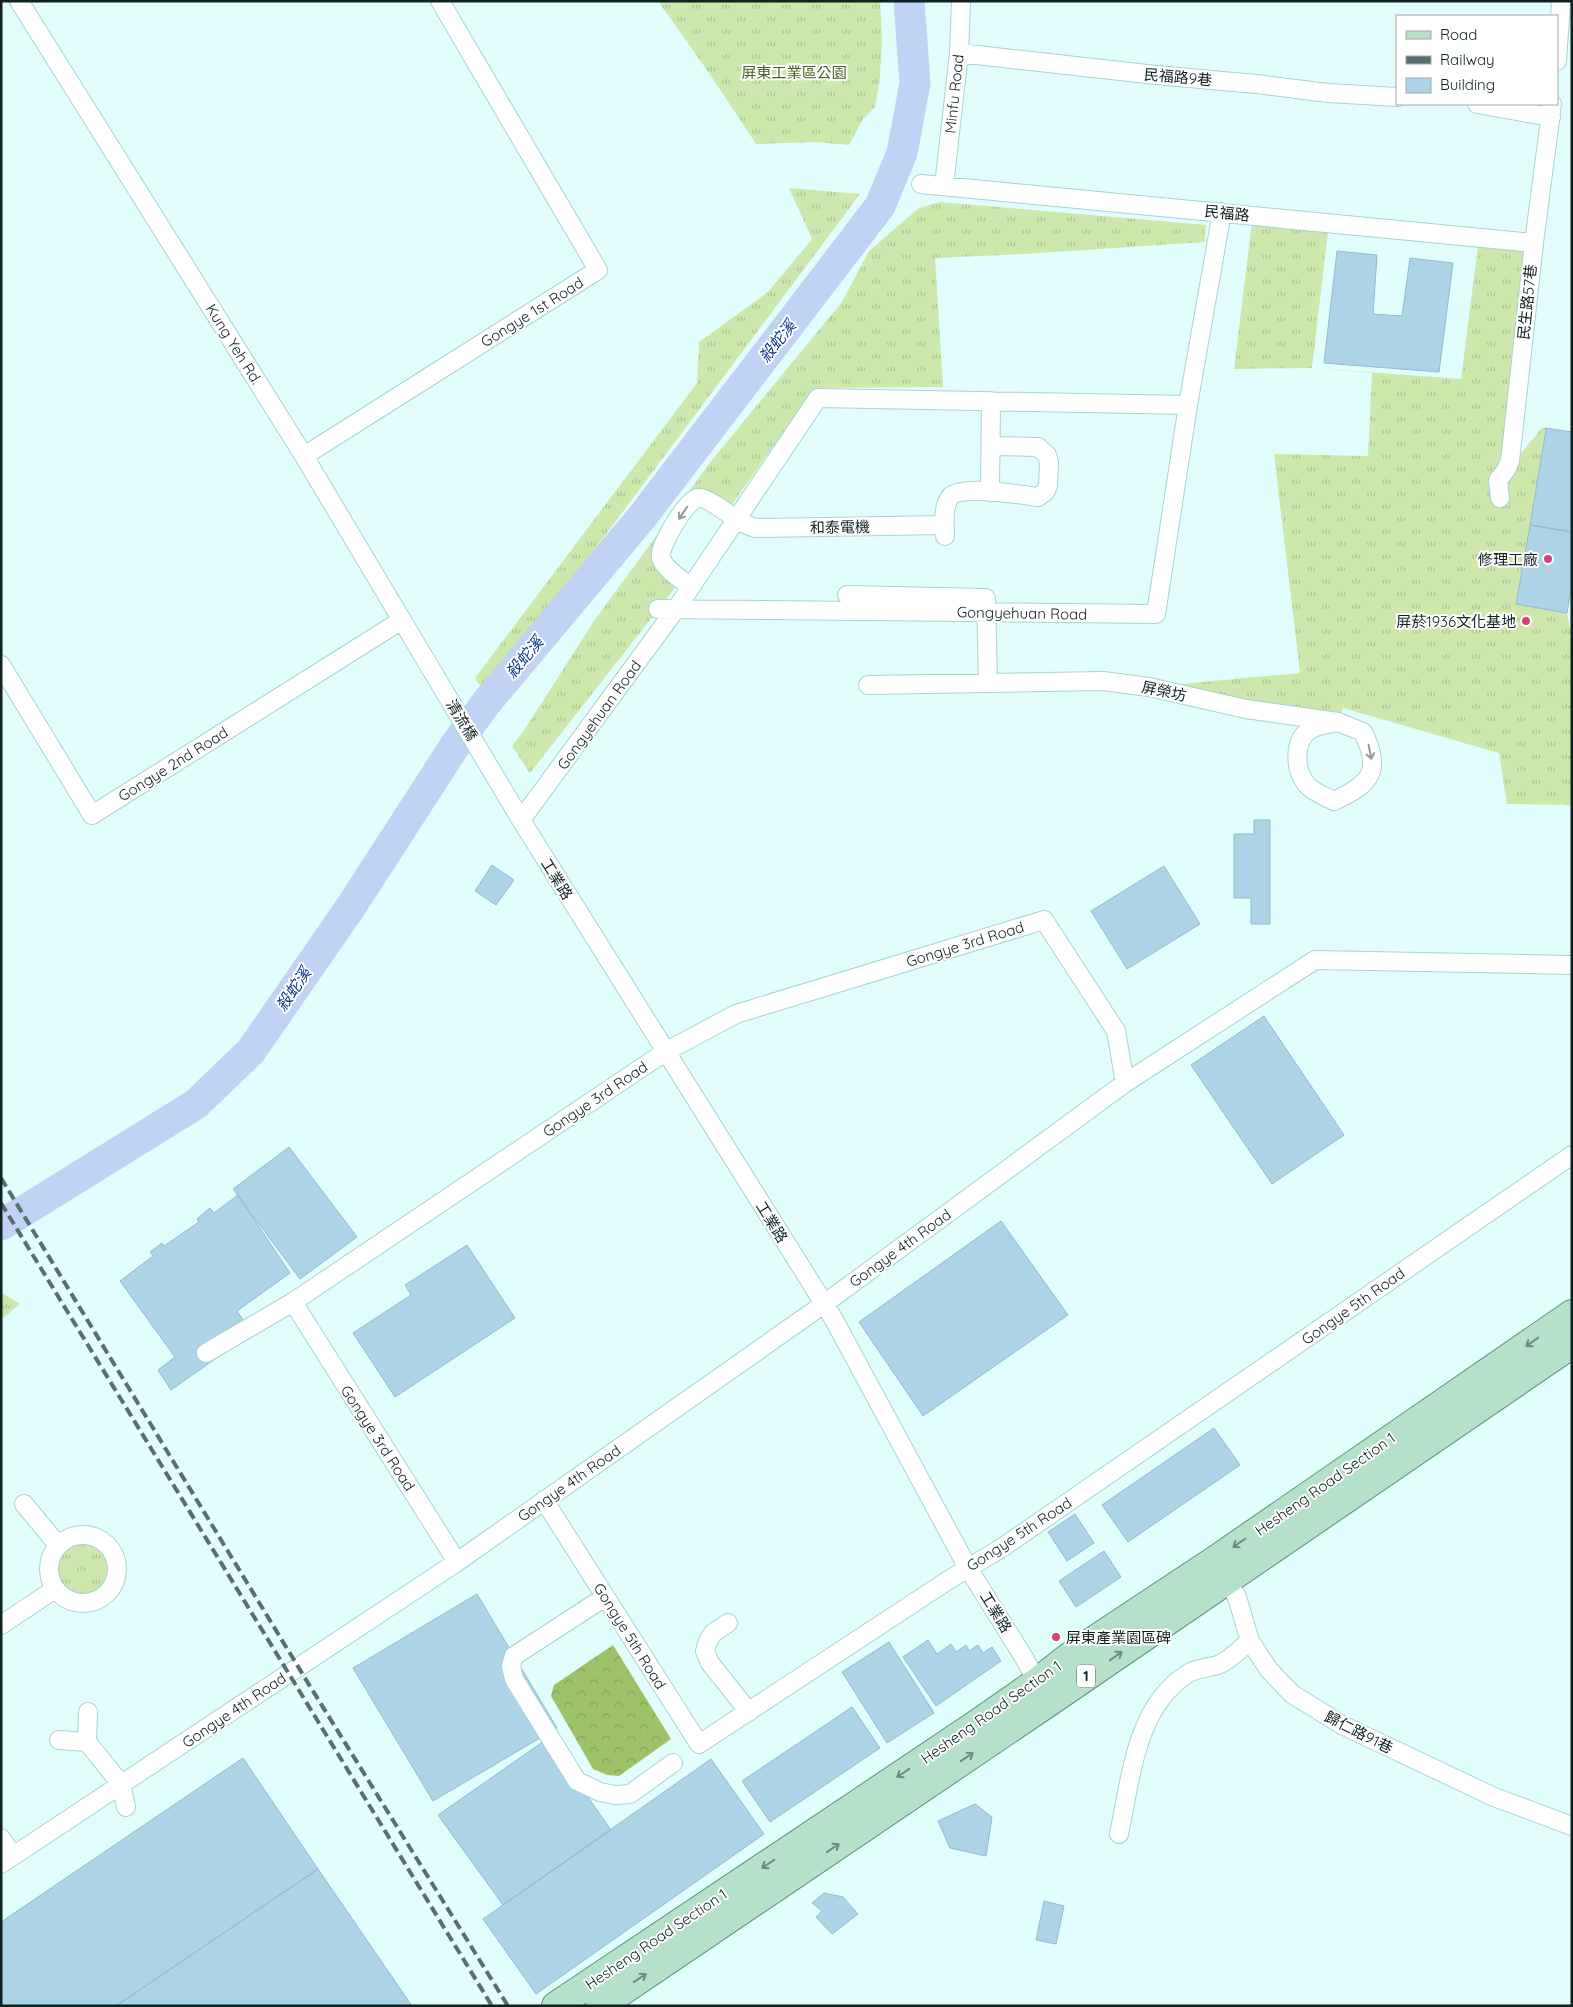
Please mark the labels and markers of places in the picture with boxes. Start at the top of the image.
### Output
place label: 修理工廠 [1478,550,1538,569]
marker: 修理工廠 [1542,553,1554,565]
place label: 屏菸1936文化基地 [1396,612,1516,631]
marker: 屏菸1936文化基地 [1520,615,1532,627]
place label: 屏東產業園區碑 [1066,1628,1171,1647]
marker: 屏東產業園區碑 [1050,1631,1062,1643]

